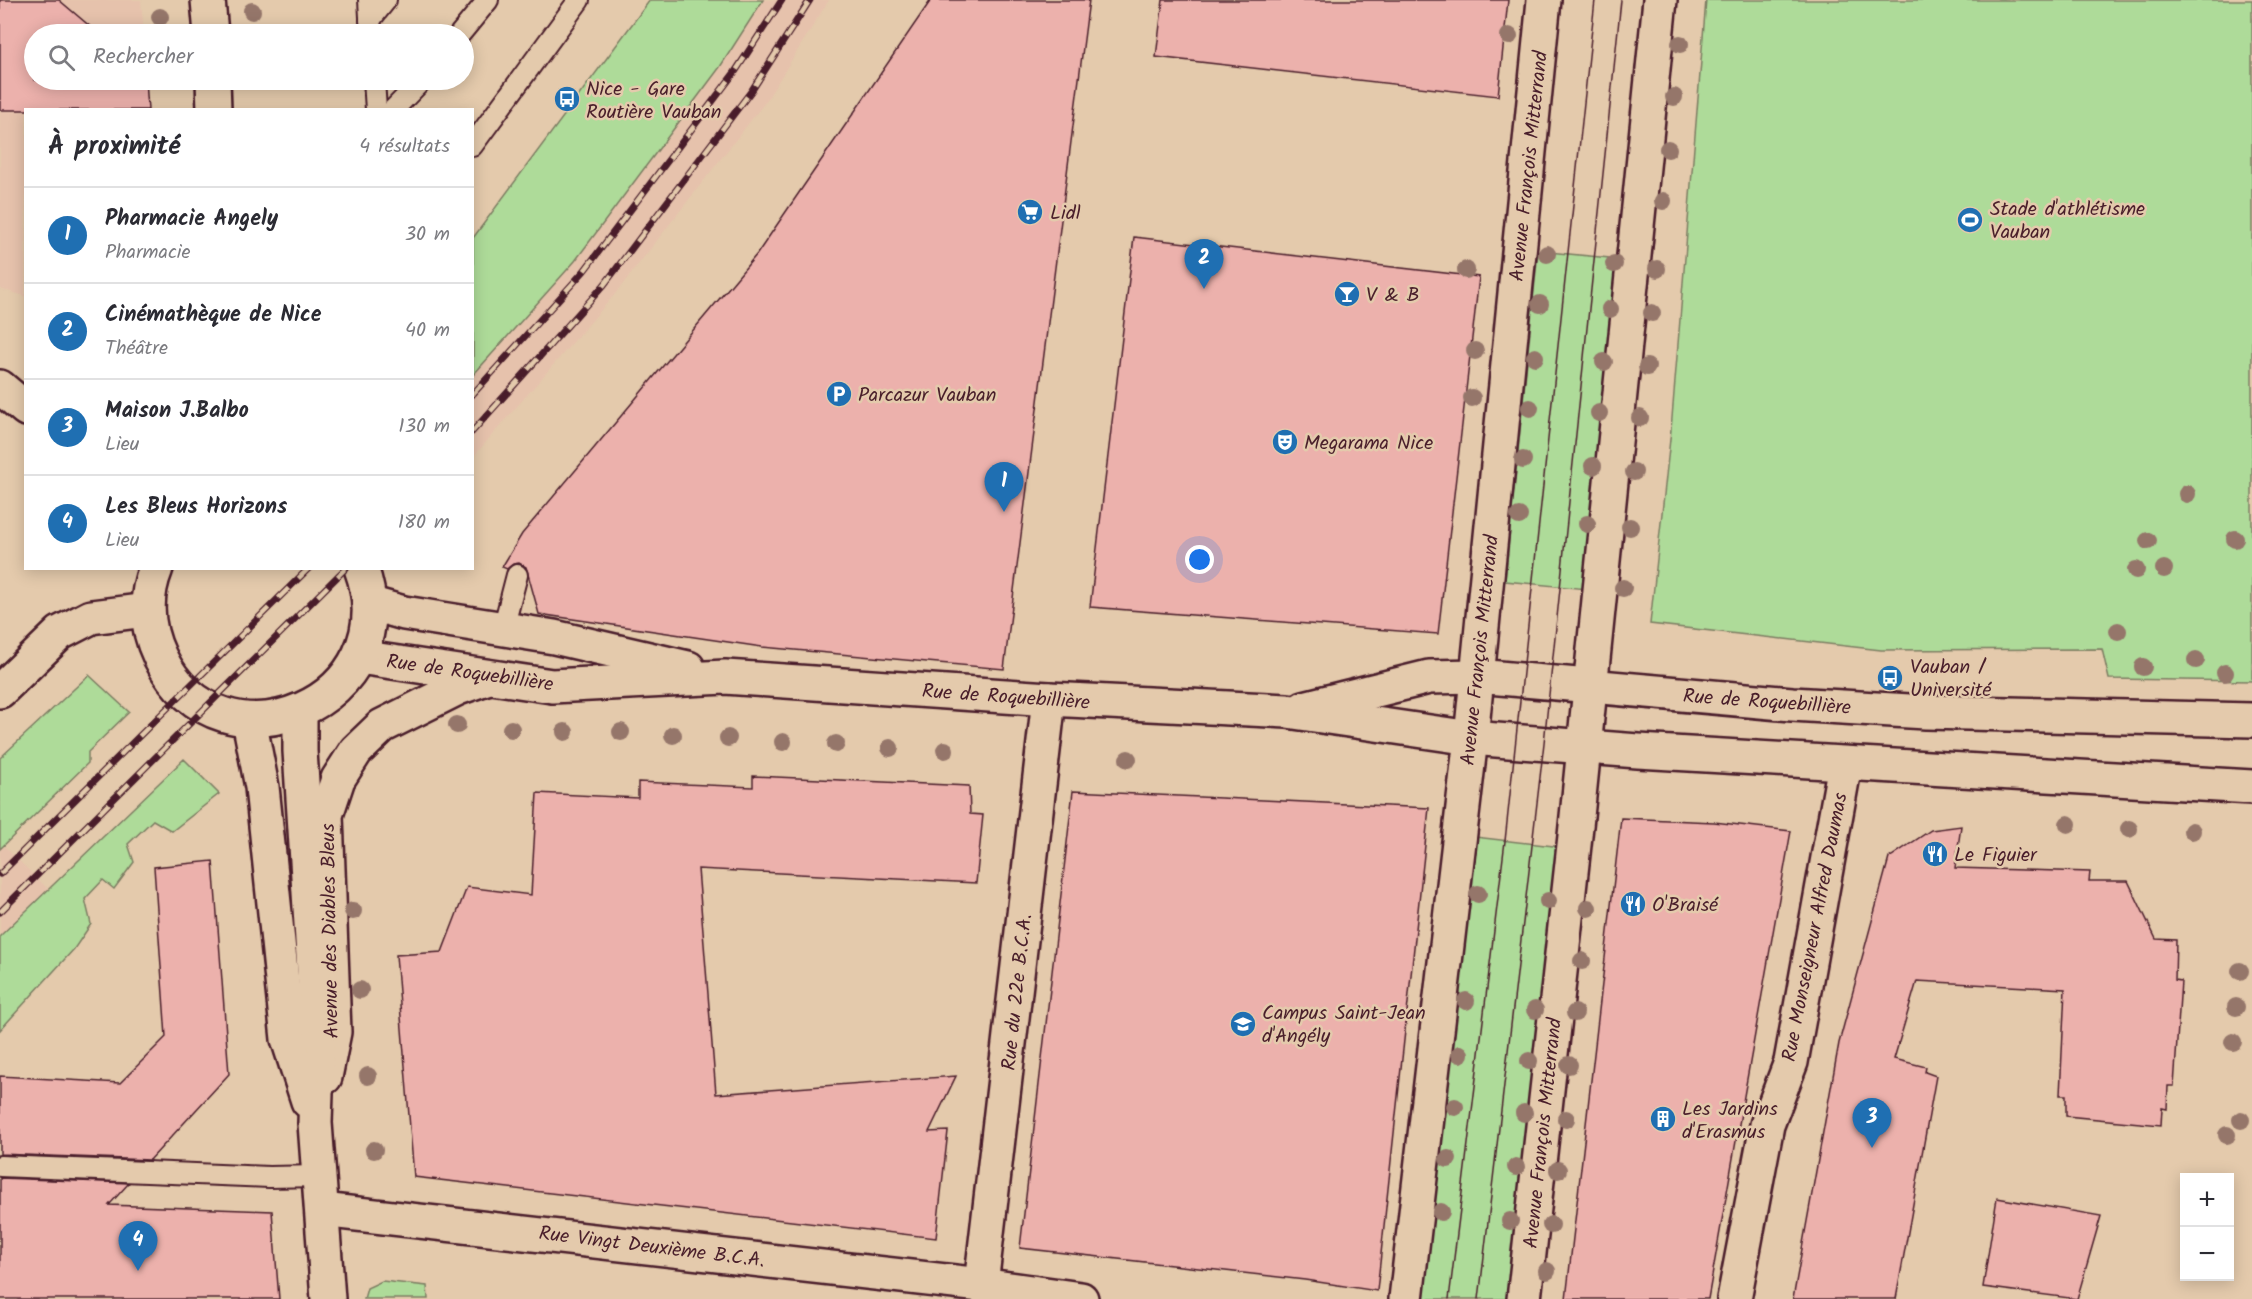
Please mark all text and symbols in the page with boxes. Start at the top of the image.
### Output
search box [24,24,474,90]
text: Rechercher [93,40,193,75]
icon: search [45,41,78,74]
street label: Avenue François Mitterrand [1502,48,1558,283]
place label: Nice - Gare Routière Vauban [586,74,721,129]
bus stop icon: Nice - Gare Routière Vauban [552,84,582,114]
text: À proximité [48,126,180,168]
text: 4 résultats [359,131,450,163]
place label: Stade d'athlétisme Vauban [1990,194,2145,249]
supermarket icon: Lidl [1015,197,1045,227]
place label: Lidl [1050,198,1081,230]
text: Pharmacie Angely [105,202,278,237]
sports icon: Stade d'athlétisme Vauban [1955,205,1985,235]
text: 1 [64,219,71,251]
text: 30 m [405,219,450,251]
text: Pharmacie [105,237,191,269]
pin: 2 [1184,240,1224,289]
bar icon: V & B [1332,279,1362,309]
place label: V & B [1366,280,1420,312]
text: Cinémathèque de Nice [105,298,321,333]
text: 2 [62,315,73,347]
text: 40 m [405,315,450,347]
text: Théâtre [105,333,168,365]
parking icon: Parcazur Vauban [824,379,854,409]
place label: Parcazur Vauban [858,380,996,412]
text: Maison J.Balbo [105,394,249,429]
text: 3 [62,411,73,443]
text: 130 m [398,411,450,443]
theatre icon: Megarama Nice [1270,427,1300,457]
place label: Megarama Nice [1304,428,1433,460]
text: Lieu [105,429,139,461]
pin: 1 [984,462,1024,512]
text: Les Bleus Horizons [105,490,287,525]
text: 4 [62,507,73,539]
text: 180 m [398,507,450,539]
text: Lieu [105,525,139,557]
street label: Avenue François Mitterrand [1453,532,1509,767]
your location [1185,545,1214,574]
street label: Rue de Roquebillière [384,646,555,702]
place label: Vauban / Université [1910,652,1992,707]
bus stop icon: Vauban / Université [1875,663,1905,693]
street label: Rue de Roquebillière [921,676,1091,720]
street label: Rue de Roquebillière [1682,681,1852,725]
street label: Rue Monseigneur Alfred Daumas [1774,790,1858,1065]
street label: Avenue des Diables Bleus [313,823,349,1039]
restaurant icon: Le Figuier [1920,839,1950,869]
place label: Le Figuier [1954,840,2038,872]
restaurant icon: O'Braisé [1618,889,1648,919]
place label: O'Braisé [1652,890,1719,922]
street label: Rue du 22e B.C.A. [994,912,1042,1072]
place label: Campus Saint-Jean d'Angély [1262,998,1426,1053]
school or university icon: Campus Saint-Jean d'Angély [1228,1009,1258,1039]
street label: Avenue François Mitterrand [1516,1015,1572,1250]
place label: Les Jardins d'Erasmus [1682,1094,1778,1149]
pin: 3 [1852,1098,1892,1148]
building icon: Les Jardins d'Erasmus [1648,1104,1678,1134]
map controls [2180,1173,2234,1281]
button: + [2180,1173,2234,1227]
street label: Rue Vingt Deuxième B.C.A. [537,1218,766,1278]
pin: 4 [118,1222,158,1271]
button: − [2180,1227,2234,1281]

